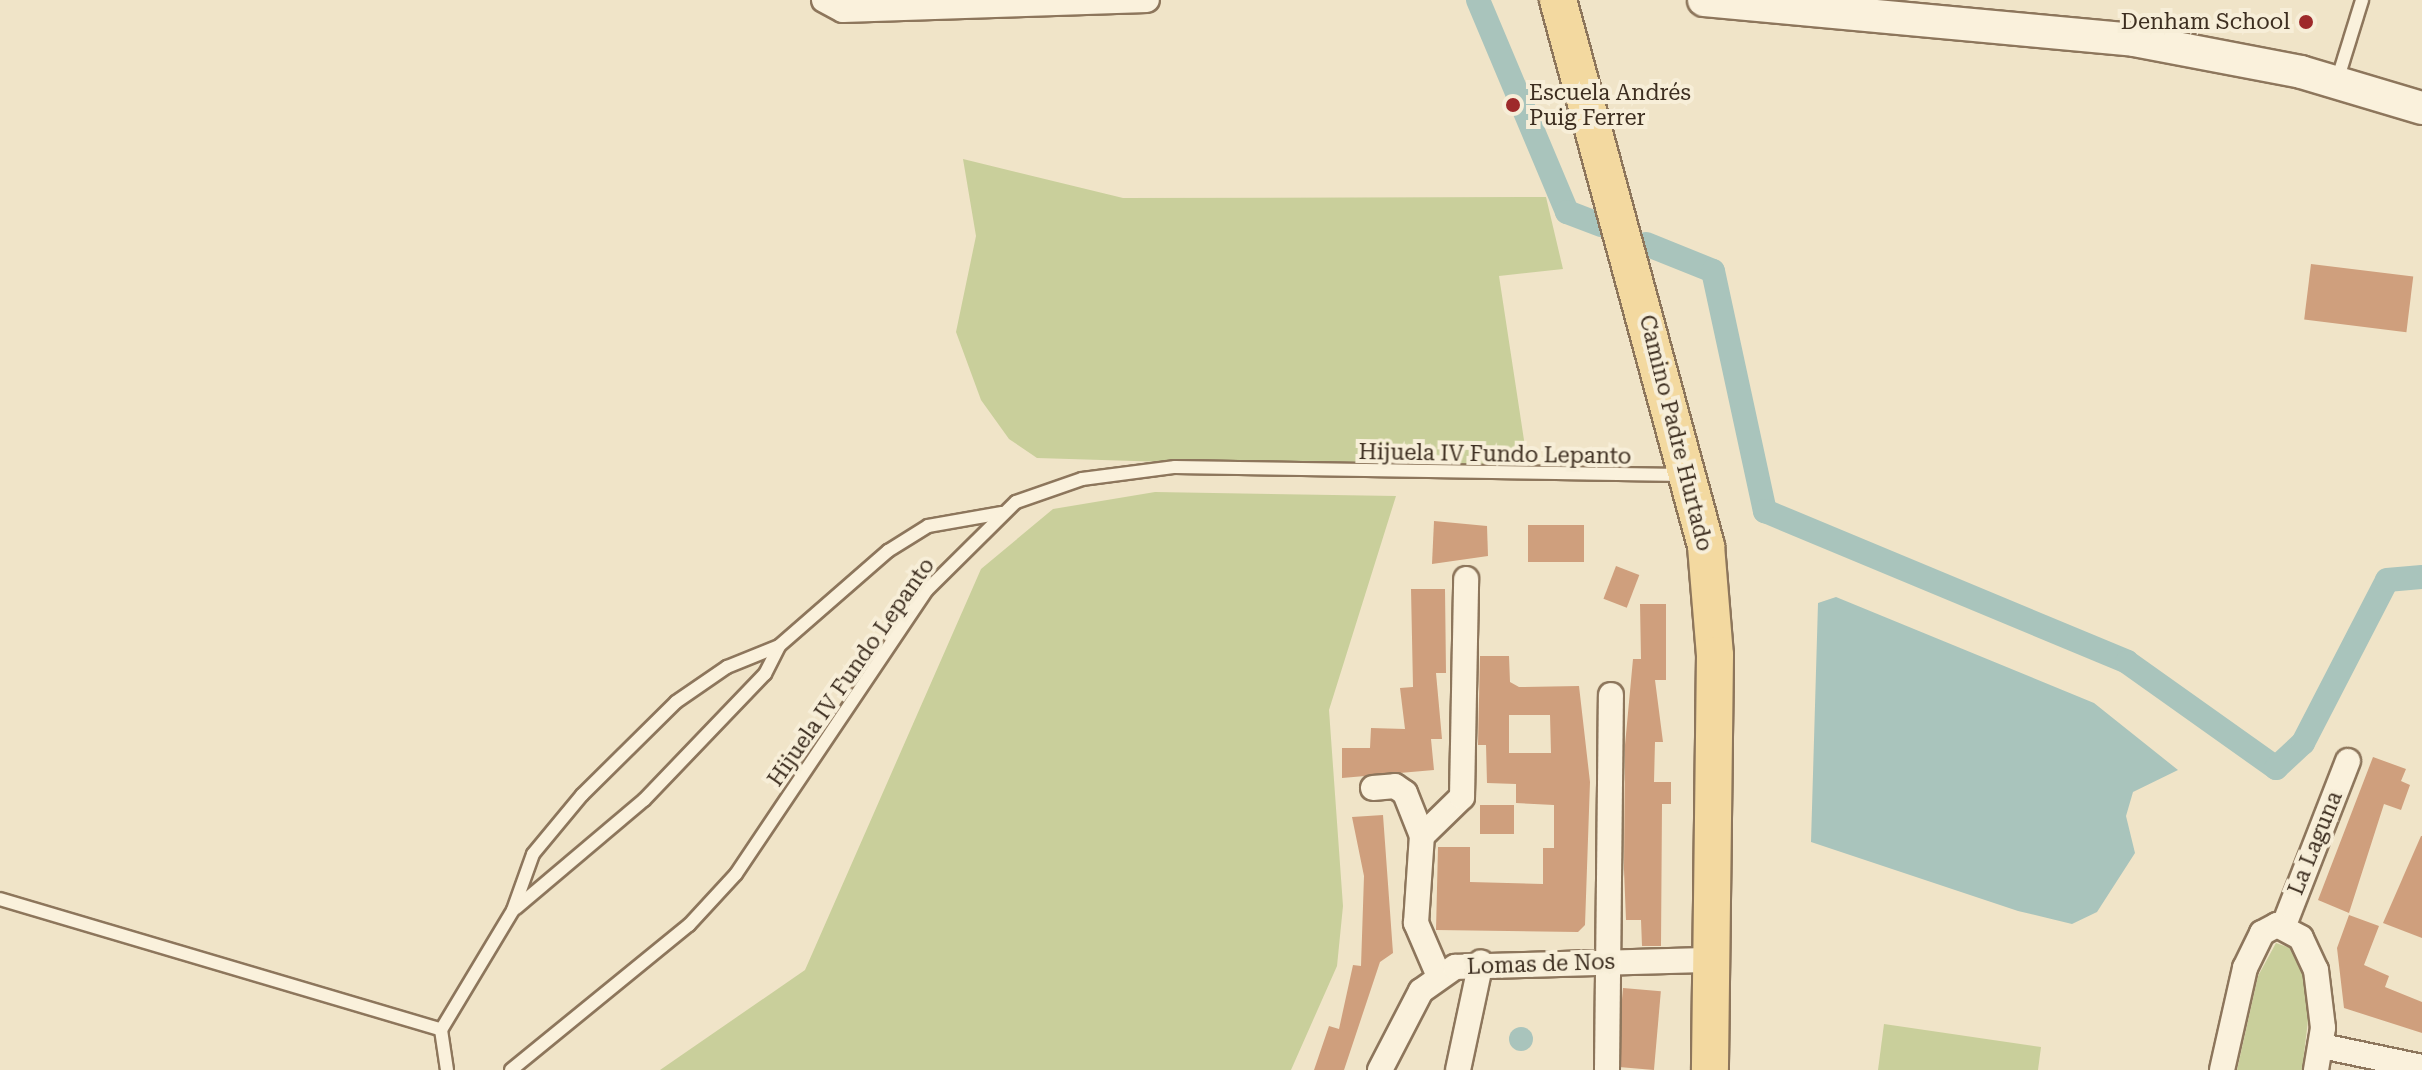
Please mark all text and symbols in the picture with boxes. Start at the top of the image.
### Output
place label: Denham School [2121,9,2290,35]
marker: Denham School [2297,13,2315,31]
place label: Escuela Andrés Puig Ferrer [1529,79,1691,130]
marker: Escuela Andrés Puig Ferrer [1504,96,1522,114]
street label: Camino Padre Hurtado [1634,312,1718,554]
street label: Hijuela IV Fundo Lepanto [1358,438,1632,470]
street label: Hijuela IV Fundo Lepanto [762,553,940,791]
street label: La Laguna [2282,787,2348,899]
street label: Lomas de Nos [1466,948,1616,980]

